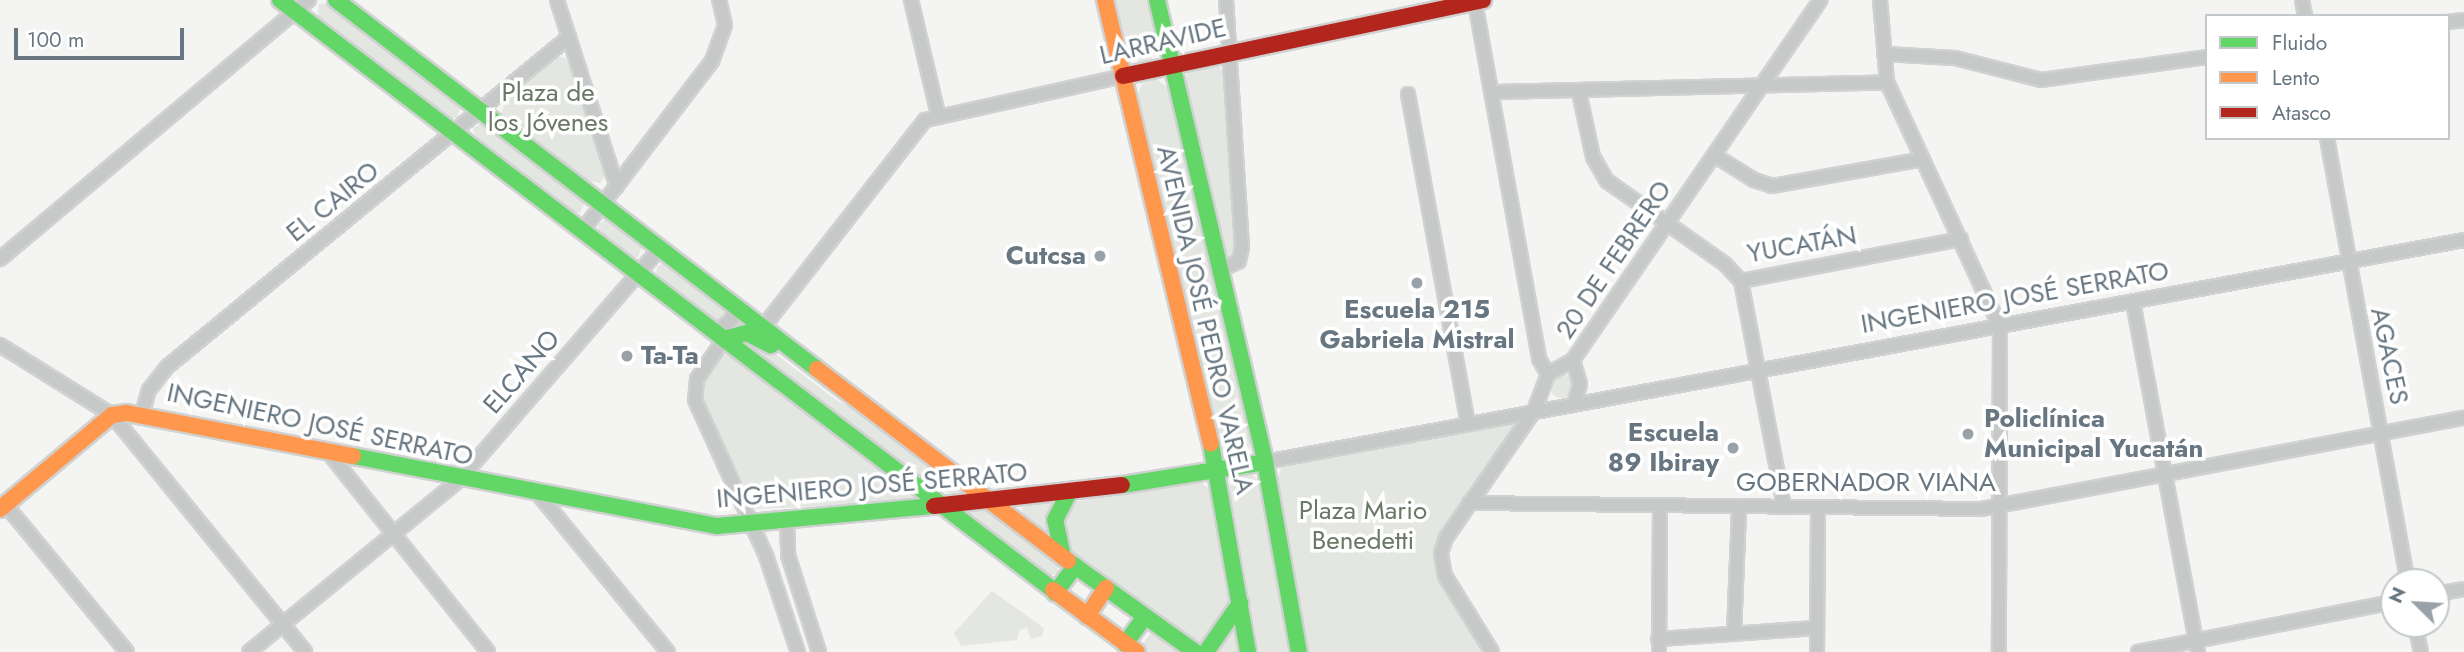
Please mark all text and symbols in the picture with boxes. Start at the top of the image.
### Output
street label: LARRAVIDE [1097,12,1229,72]
scale bar [18,14,187,58]
legend [2205,14,2450,140]
text: 100 m [27,25,84,55]
text: Fluido [2272,28,2327,58]
text: Lento [2272,63,2320,93]
park label: Plaza de los Jóvenes [488,77,608,138]
text: Atasco [2272,98,2331,128]
street label: AVENIDA JOSÉ PEDRO VARELA [1150,143,1260,497]
street label: EL CAIRO [280,155,386,249]
street label: 20 DE FEBRERO [1550,175,1678,345]
street label: YUCATÁN [1745,220,1859,270]
place label: Cutcsa [1006,240,1086,272]
marker: Cutcsa [1092,248,1108,264]
street label: INGENIERO JOSÉ SERRATO [1859,256,2171,340]
marker: Escuela 215 Gabriela Mistral [1409,275,1425,291]
place label: Escuela 215 Gabriela Mistral [1320,294,1514,356]
street label: AGACES [2364,305,2414,407]
street label: ELCANO [477,324,567,420]
place label: Ta-Ta [641,340,699,372]
marker: Ta-Ta [619,348,635,364]
street label: INGENIERO JOSÉ SERRATO [164,377,476,473]
place label: Policlínica Municipal Yucatán [1984,403,2203,464]
place label: Escuela 89 Ibiray [1608,417,1719,478]
marker: Policlínica Municipal Yucatán [1958,424,1978,444]
marker: Escuela 89 Ibiray [1725,440,1741,456]
street label: INGENIERO JOSÉ SERRATO [715,457,1029,515]
street label: GOBERNADOR VIANA [1736,467,1996,499]
park label: Plaza Mario Benedetti [1299,495,1427,556]
north arrow [2380,568,2450,638]
text: N [2382,583,2413,607]

